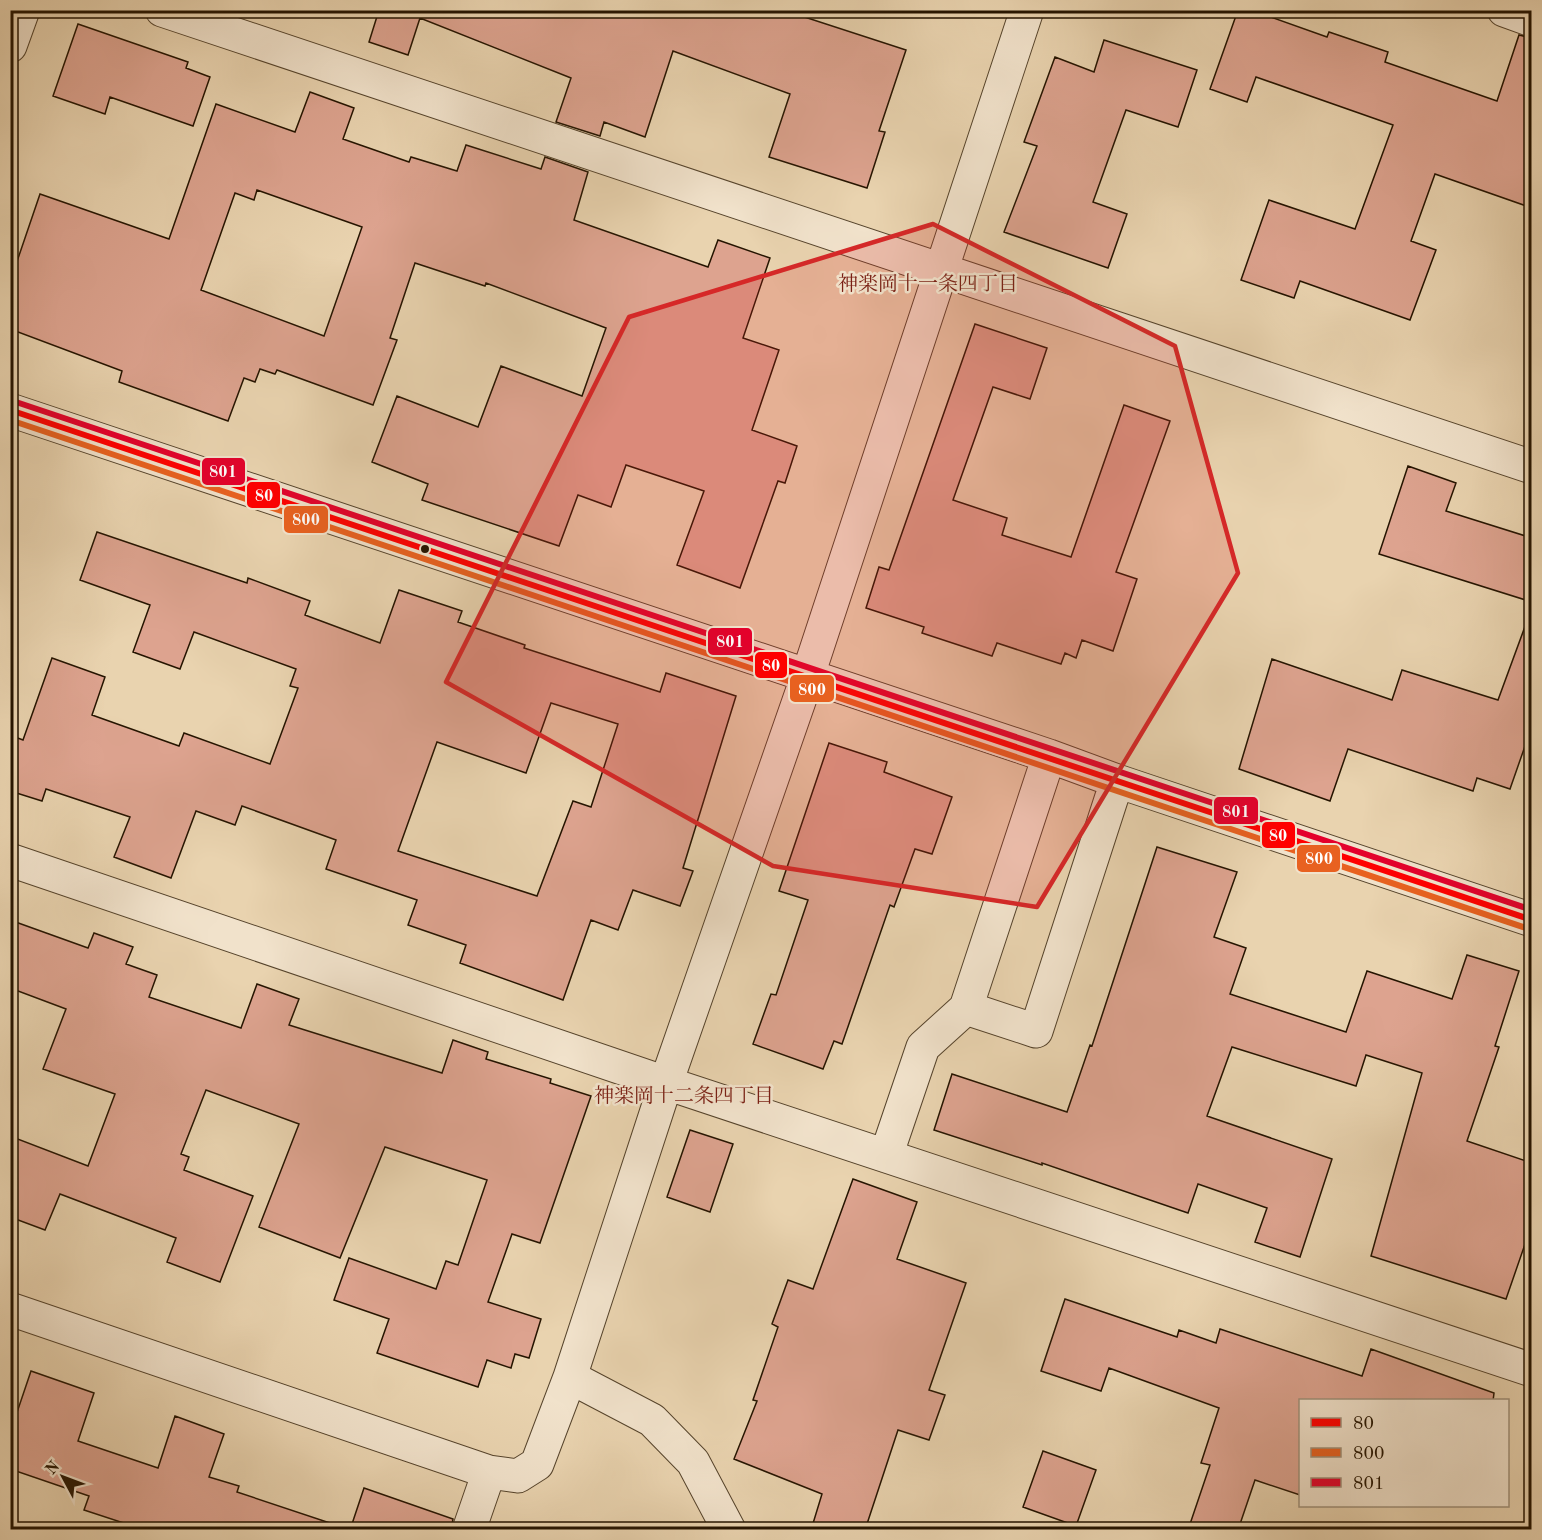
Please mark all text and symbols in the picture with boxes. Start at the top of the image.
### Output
district label: 神楽岡十一条四丁目 [838,273,1018,295]
line badge: 801 [201,457,246,486]
text: 801 [209,465,237,481]
line badge: 80 [246,481,281,509]
text: 80 [255,489,273,505]
line badge: 800 [283,505,329,534]
text: 800 [292,513,320,529]
unlabelled marker [419,543,431,555]
line badge: 801 [707,627,753,656]
text: 801 [716,635,744,651]
line badge: 80 [754,651,788,679]
text: 80 [762,659,780,675]
line badge: 800 [789,674,835,703]
text: 800 [798,683,826,699]
line badge: 801 [1213,796,1259,825]
text: 801 [1222,805,1250,821]
line badge: 80 [1261,821,1296,849]
text: 80 [1269,829,1287,845]
line badge: 800 [1296,844,1341,873]
text: 800 [1305,852,1333,868]
district label: 神楽岡十二条四丁目 [594,1085,774,1107]
legend [1299,1399,1509,1507]
text: 80 [1353,1415,1374,1433]
text: 800 [1353,1445,1384,1463]
north arrow [33,1447,93,1507]
text: N [43,1458,64,1478]
text: 801 [1353,1475,1384,1493]

